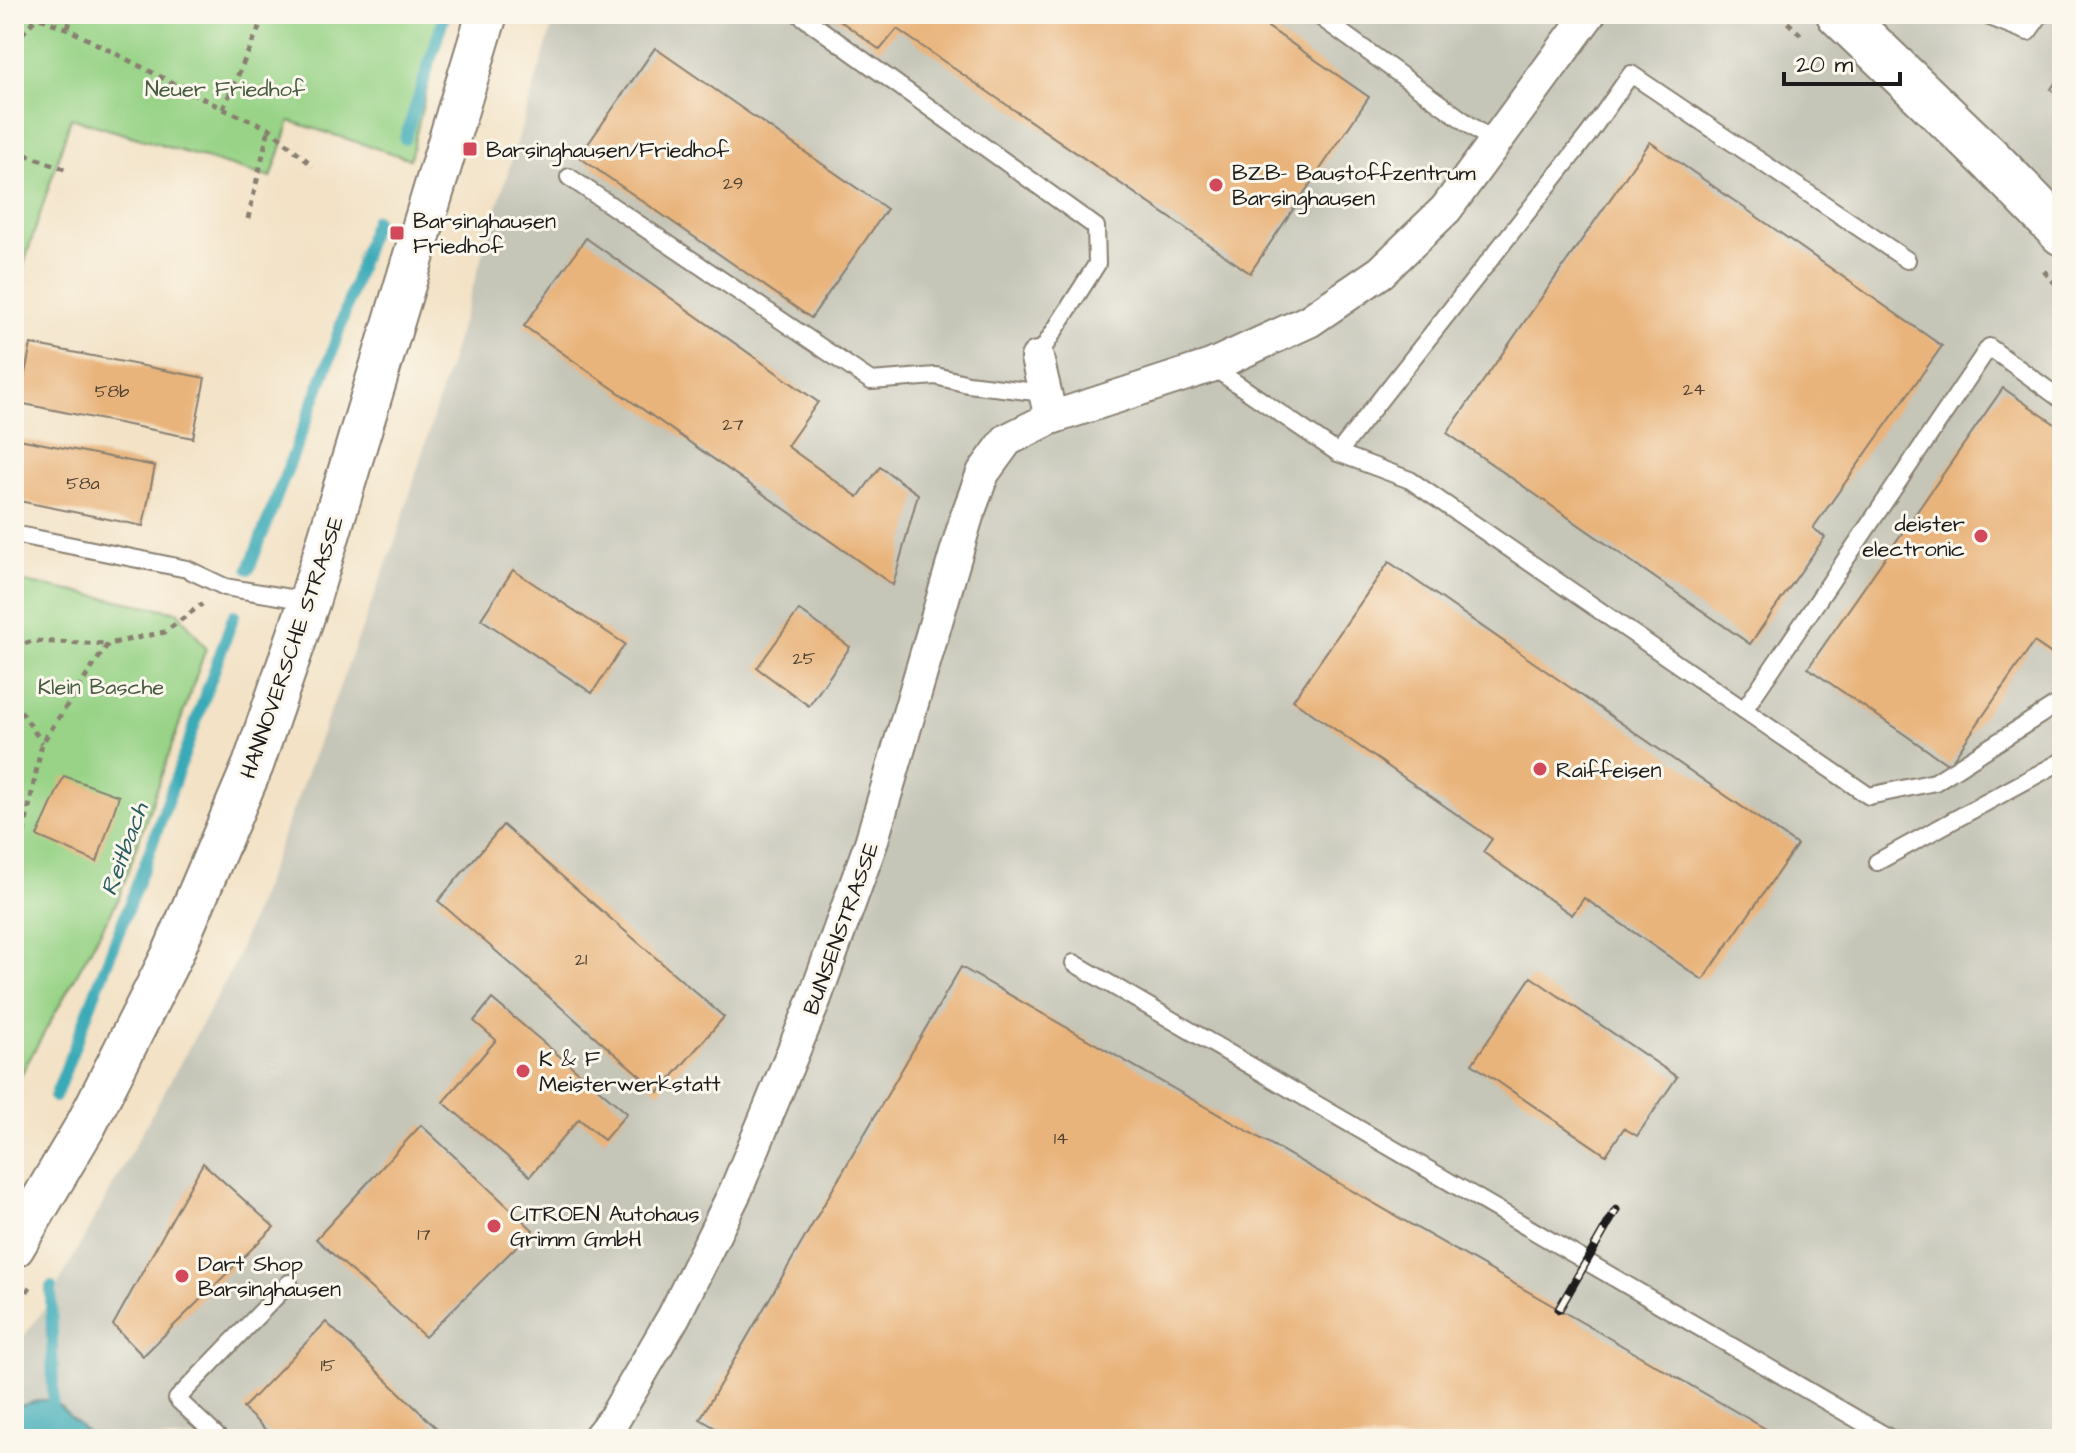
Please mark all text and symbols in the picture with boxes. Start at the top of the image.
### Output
scale bar [1784,36,1900,86]
text: 20 m [1796,48,1853,82]
park label: Neuer Friedhof [145,74,306,105]
place label: Barsinghausen/Friedhof [486,135,730,167]
marker: Barsinghausen/Friedhof [461,140,479,158]
place label: BZB- Baustoffzentrum Barsinghausen [1232,158,1476,215]
house number: 29 [723,171,743,196]
marker: BZB- Baustoffzentrum Barsinghausen [1207,176,1225,194]
place label: Barsinghausen Friedhof [413,206,556,262]
marker: Barsinghausen Friedhof [388,224,406,242]
house number: 24 [1683,377,1705,402]
house number: 58b [95,379,129,404]
house number: 27 [722,412,744,437]
house number: 58a [66,471,100,496]
place label: deister electronic [1862,509,1965,565]
street label: HANNOVERSCHE STRASSE [233,512,352,783]
marker: deister electronic [1972,527,1990,545]
house number: 25 [792,646,816,671]
park label: Klein Basche [38,672,164,703]
place label: Raiffeisen [1556,755,1662,786]
marker: Raiffeisen [1531,760,1549,778]
water label: Reitbach [93,797,158,900]
street label: BUNSENSTRASSE [796,838,887,1019]
house number: 21 [575,947,587,972]
place label: K & F Meisterwerkstatt [539,1044,721,1100]
marker: K & F Meisterwerkstatt [514,1062,532,1080]
house number: 14 [1054,1126,1068,1151]
place label: CITROEN Autohaus Grimm GmbH [510,1199,700,1255]
marker: CITROEN Autohaus Grimm GmbH [485,1217,503,1235]
house number: 17 [417,1222,431,1247]
place label: Dart Shop Barsinghausen [198,1249,341,1306]
marker: Dart Shop Barsinghausen [173,1267,191,1285]
house number: 15 [320,1353,336,1378]

